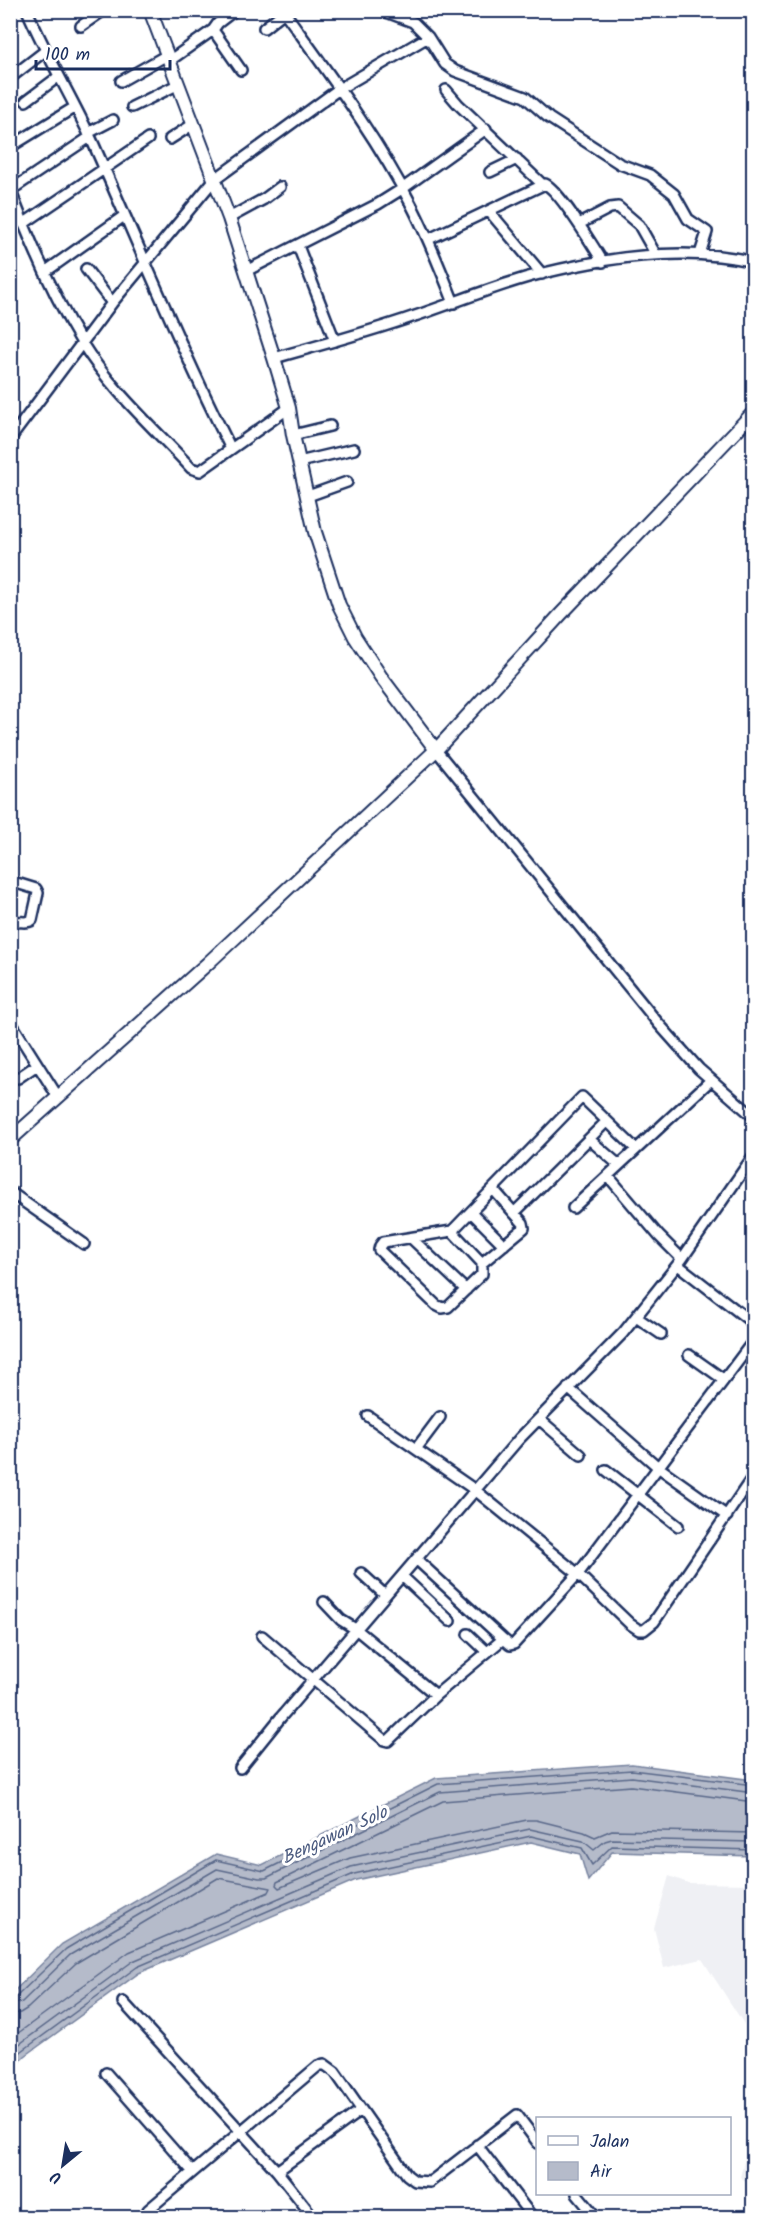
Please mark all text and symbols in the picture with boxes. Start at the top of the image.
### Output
scale bar [36,33,170,71]
text: 100 m [45,41,90,70]
water label: Bengawan Solo [277,1798,394,1873]
legend [536,2117,731,2195]
text: Jalan [590,2128,629,2157]
north arrow [33,2135,93,2195]
text: Air [590,2158,612,2187]
text: U [45,2163,67,2190]

